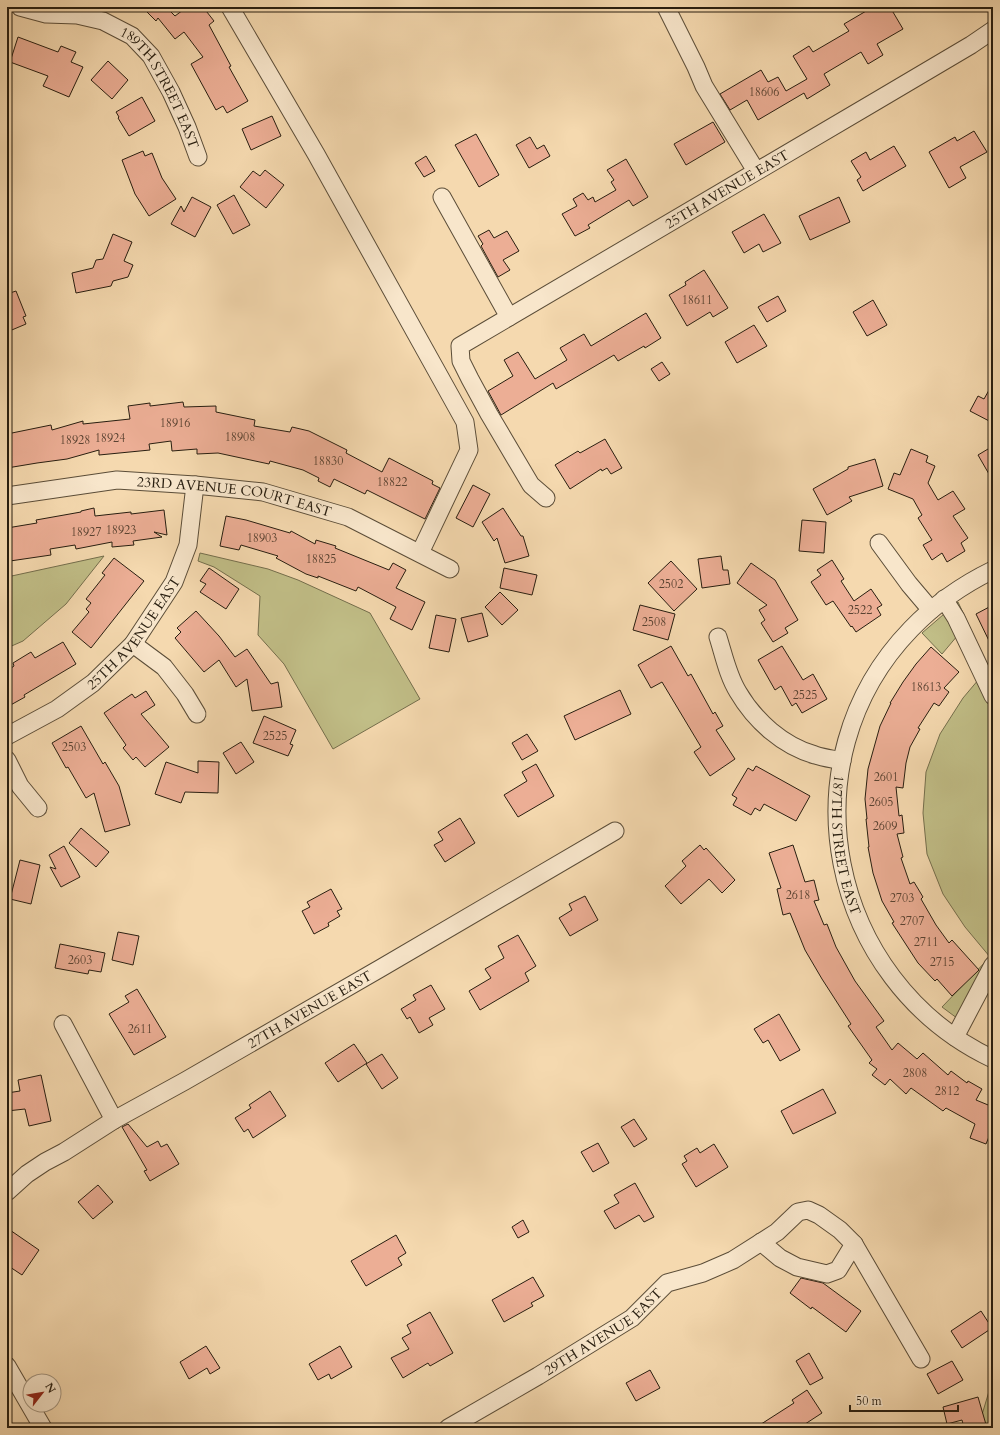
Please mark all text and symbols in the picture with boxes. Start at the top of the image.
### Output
street label: 189TH STREET EAST [117,22,204,151]
house number: 18606 [749,84,779,100]
street label: 25TH AVENUE EAST [661,145,792,233]
house number: 18611 [682,292,712,308]
house number: 18916 [160,415,190,431]
house number: 18908 [225,429,255,445]
house number: 18924 [95,430,125,446]
house number: 18928 [60,432,90,448]
house number: 18830 [313,453,343,469]
street label: 23RD AVENUE COURT EAST [136,472,334,521]
house number: 18822 [377,474,407,490]
house number: 18923 [106,522,136,538]
house number: 18927 [71,524,101,540]
house number: 18903 [247,530,277,546]
house number: 18825 [306,551,336,567]
street label: 25TH AVENUE EAST [83,573,185,694]
house number: 2502 [659,576,683,592]
house number: 2522 [848,602,872,618]
house number: 2508 [642,614,666,630]
house number: 18613 [911,679,941,695]
house number: 2525 [793,687,817,703]
house number: 2525 [263,728,287,744]
house number: 2503 [62,739,86,755]
house number: 2601 [874,769,898,785]
street label: 187TH STREET EAST [828,774,866,918]
house number: 2605 [869,794,893,810]
house number: 2609 [873,818,897,834]
house number: 2618 [786,887,810,903]
house number: 2703 [890,890,914,906]
house number: 2707 [900,913,924,929]
house number: 2711 [914,934,938,950]
house number: 2603 [68,952,92,968]
house number: 2715 [930,954,954,970]
street label: 27TH AVENUE EAST [244,966,375,1053]
house number: 2611 [128,1021,152,1037]
house number: 2808 [903,1065,927,1081]
house number: 2812 [935,1083,959,1099]
street label: 29TH AVENUE EAST [540,1284,666,1380]
north arrow [22,1373,62,1413]
text: N [41,1380,59,1396]
scale bar [850,1387,958,1413]
text: 50 m [856,1393,883,1409]

